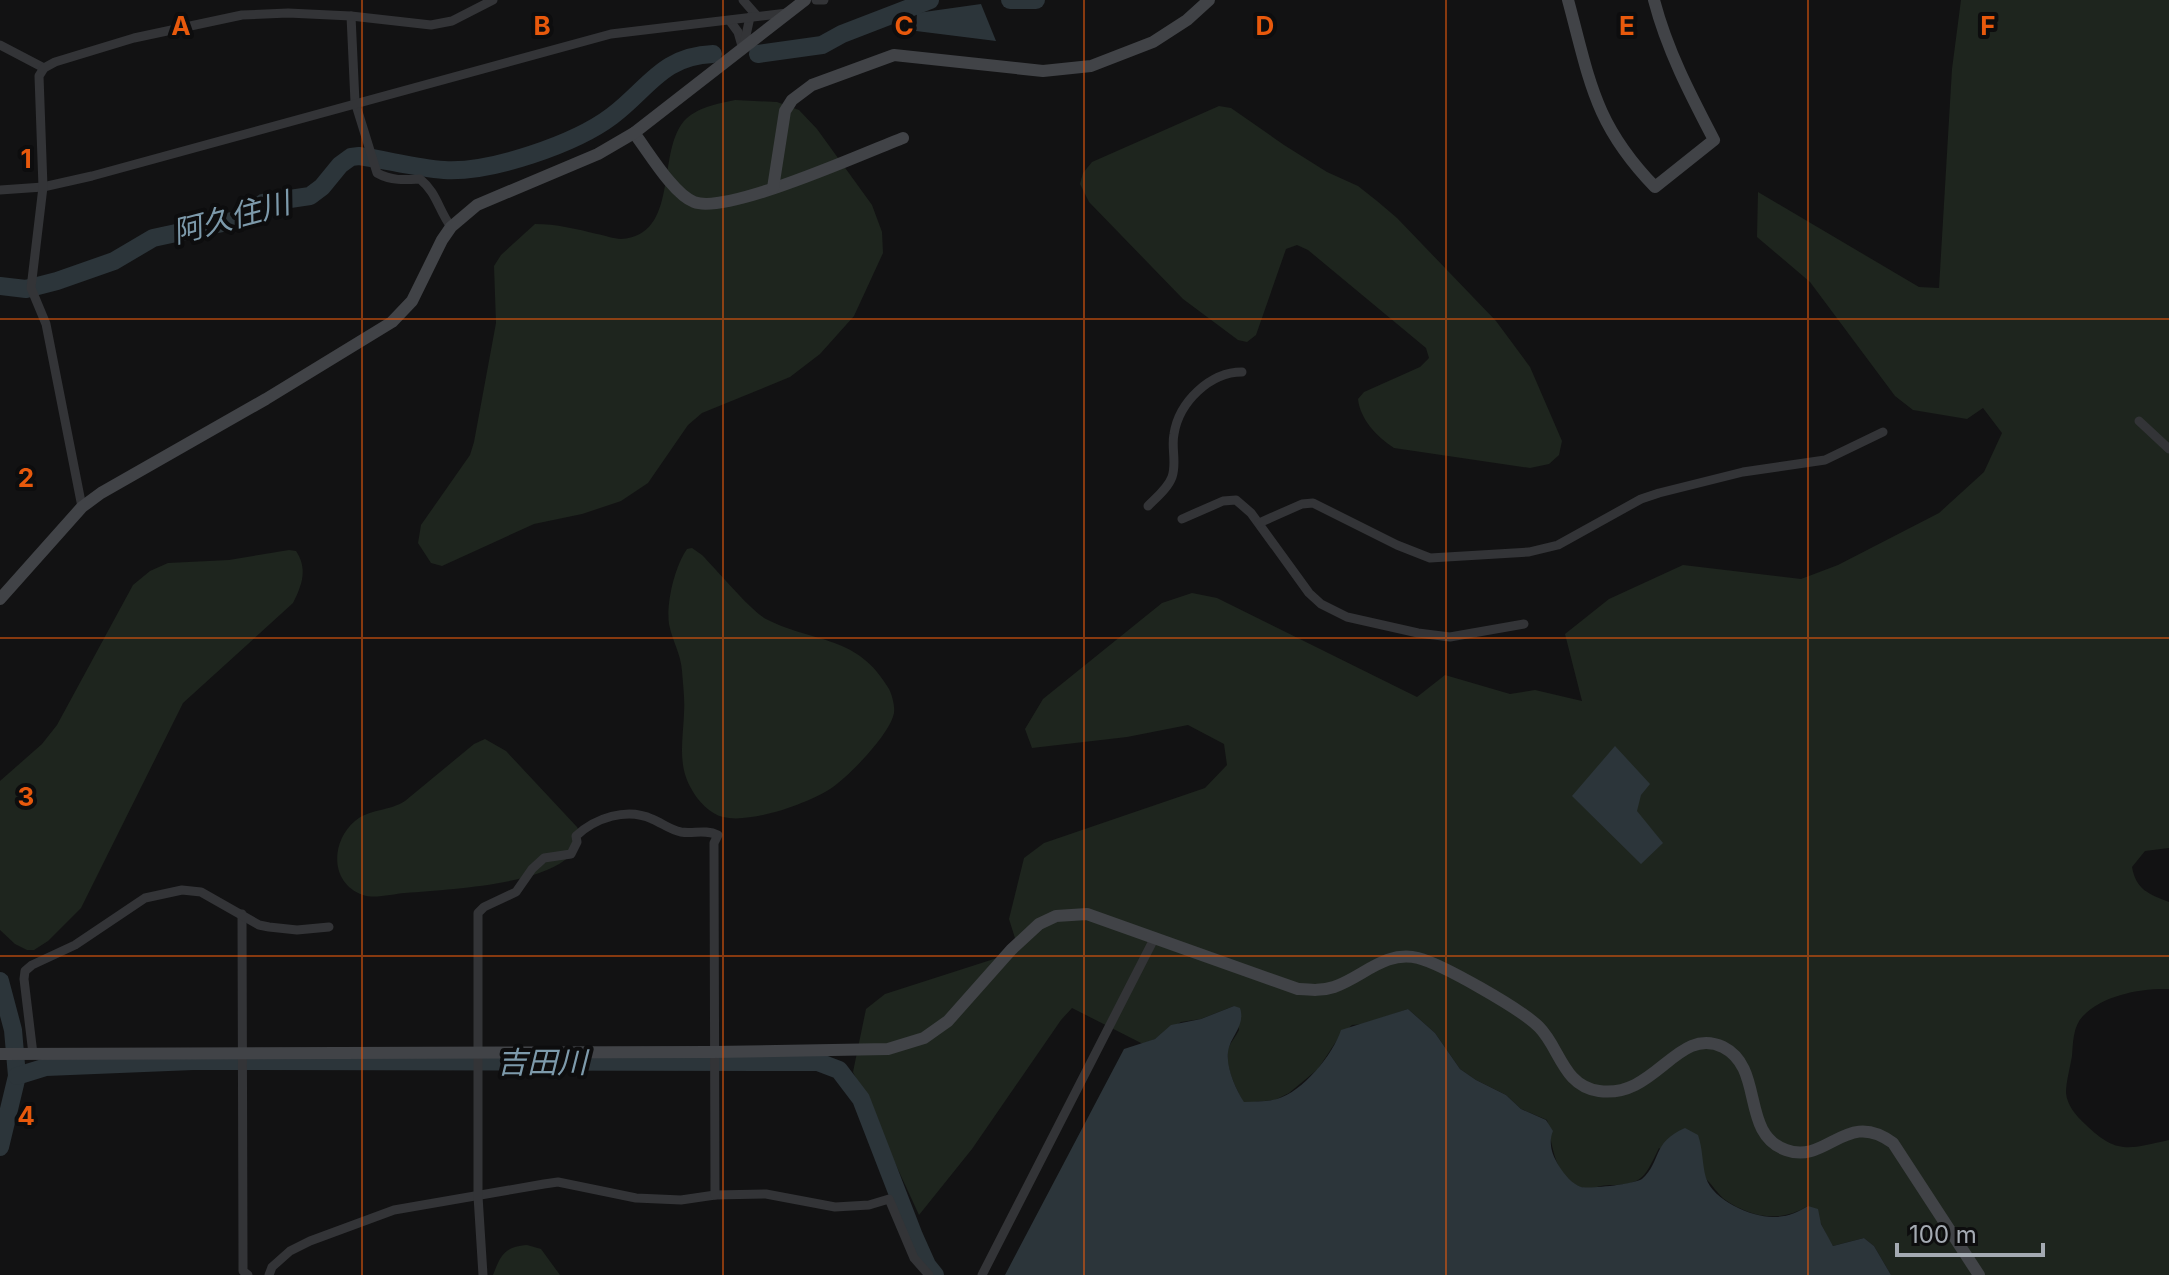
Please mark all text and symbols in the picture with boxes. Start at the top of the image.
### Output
text: A [171,10,191,41]
text: B [533,10,551,41]
text: C [894,10,914,41]
text: D [1256,10,1274,41]
text: E [1619,10,1635,41]
text: F [1980,10,1996,41]
text: 1 [20,143,32,174]
water label: 阿久住川 [168,183,297,250]
text: 2 [18,462,34,493]
text: 3 [18,781,34,812]
water label: 吉田川 [497,1044,590,1080]
text: 4 [17,1100,35,1131]
scale bar [1897,1207,2043,1257]
text: 100 m [1909,1220,1977,1249]

